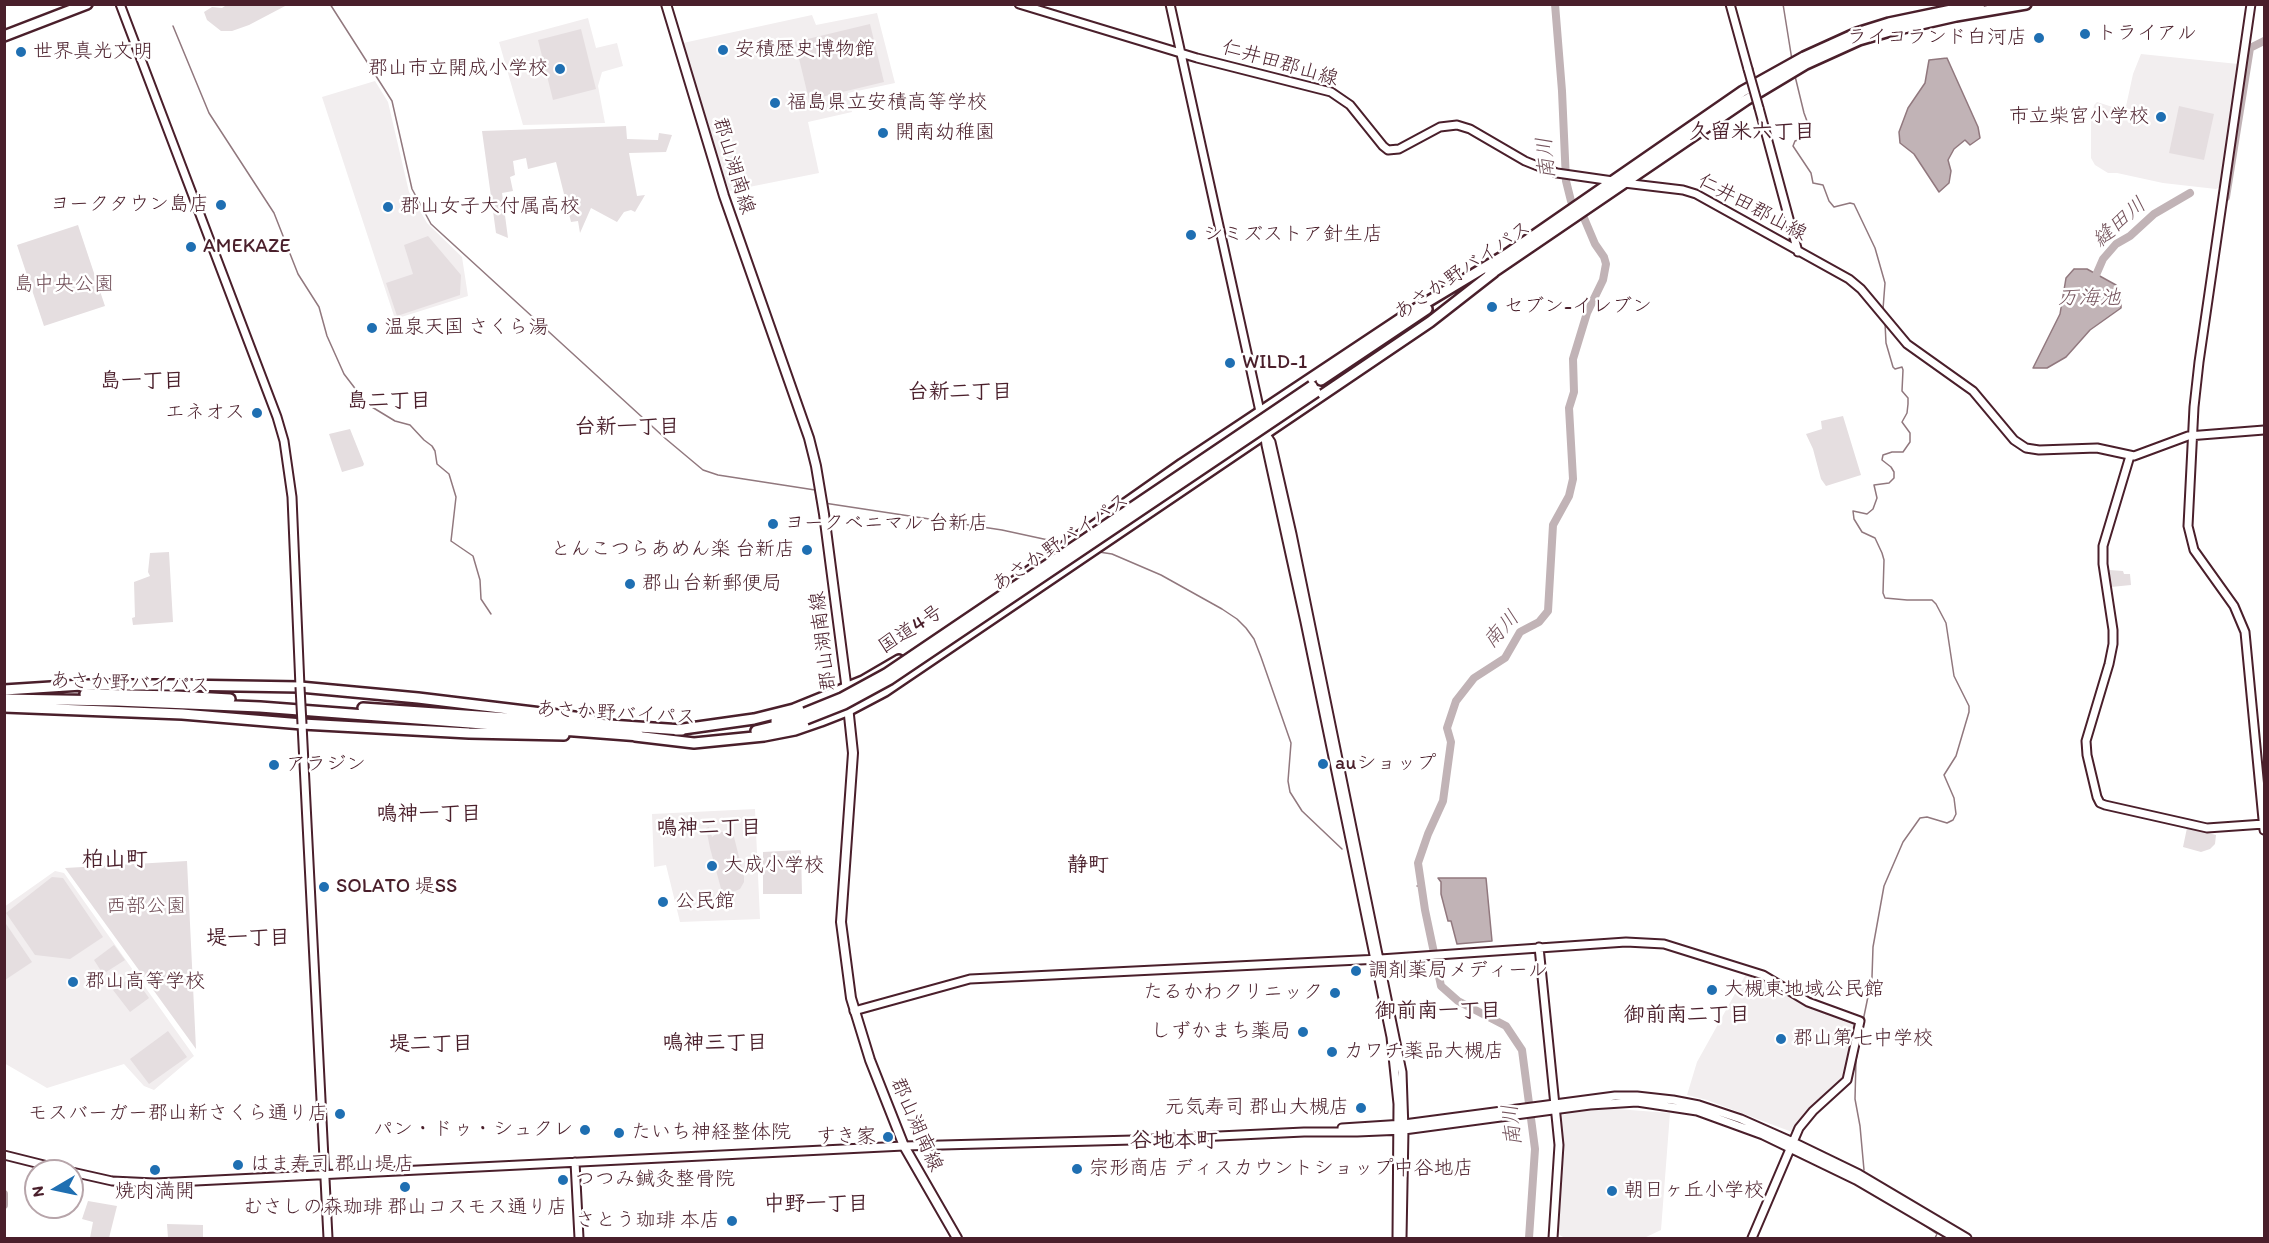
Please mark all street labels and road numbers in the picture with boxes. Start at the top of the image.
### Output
street label: 仁井田郡山線 [1219,36,1341,92]
street label: 郡山湖南線 [707,115,759,217]
street label: 仁井田郡山線 [1693,169,1811,247]
street label: あさか野バイパス [1390,216,1536,326]
street label: あさか野バイパス [988,488,1134,598]
street label: 郡山湖南線 [806,590,842,692]
street label: 国道4号 [874,600,948,660]
street label: あさか野バイパス [50,669,210,699]
street label: あさか野バイパス [535,698,697,730]
street label: 郡山湖南線 [885,1074,947,1176]

